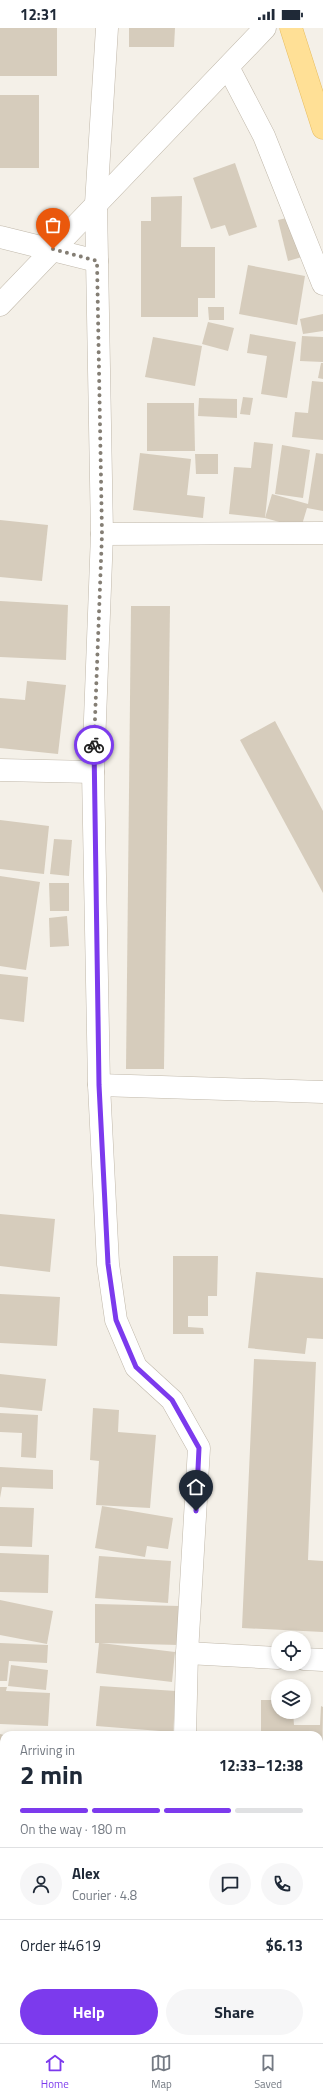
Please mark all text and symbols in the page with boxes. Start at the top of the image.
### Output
text: 12:31 [20,3,57,26]
pin [36,208,70,249]
icon: bag [42,214,64,236]
courier [74,725,114,765]
icon: bike [83,734,105,756]
pin [179,1470,213,1511]
icon: home [185,1476,207,1498]
map controls [271,1631,311,1719]
button: locate [271,1631,311,1671]
button: layers [271,1679,311,1719]
text: Arriving in [20,1740,75,1760]
text: 12:33–12:38 [219,1754,303,1777]
text: 2 min [20,1755,83,1794]
text: On the way · 180 m [20,1819,126,1839]
text: Alex [72,1862,100,1885]
button: person [20,1863,62,1905]
button: chat [209,1863,251,1905]
button: phone [261,1863,303,1905]
text: Courier · 4.8 [72,1885,137,1905]
text: Order #4619 [20,1934,101,1957]
text: $6.13 [266,1934,303,1957]
button: Help [20,1989,158,2035]
button: Share [166,1989,303,2035]
tab: Home [41,2052,69,2092]
tab: Map [150,2052,172,2092]
tab: Saved [254,2052,282,2092]

